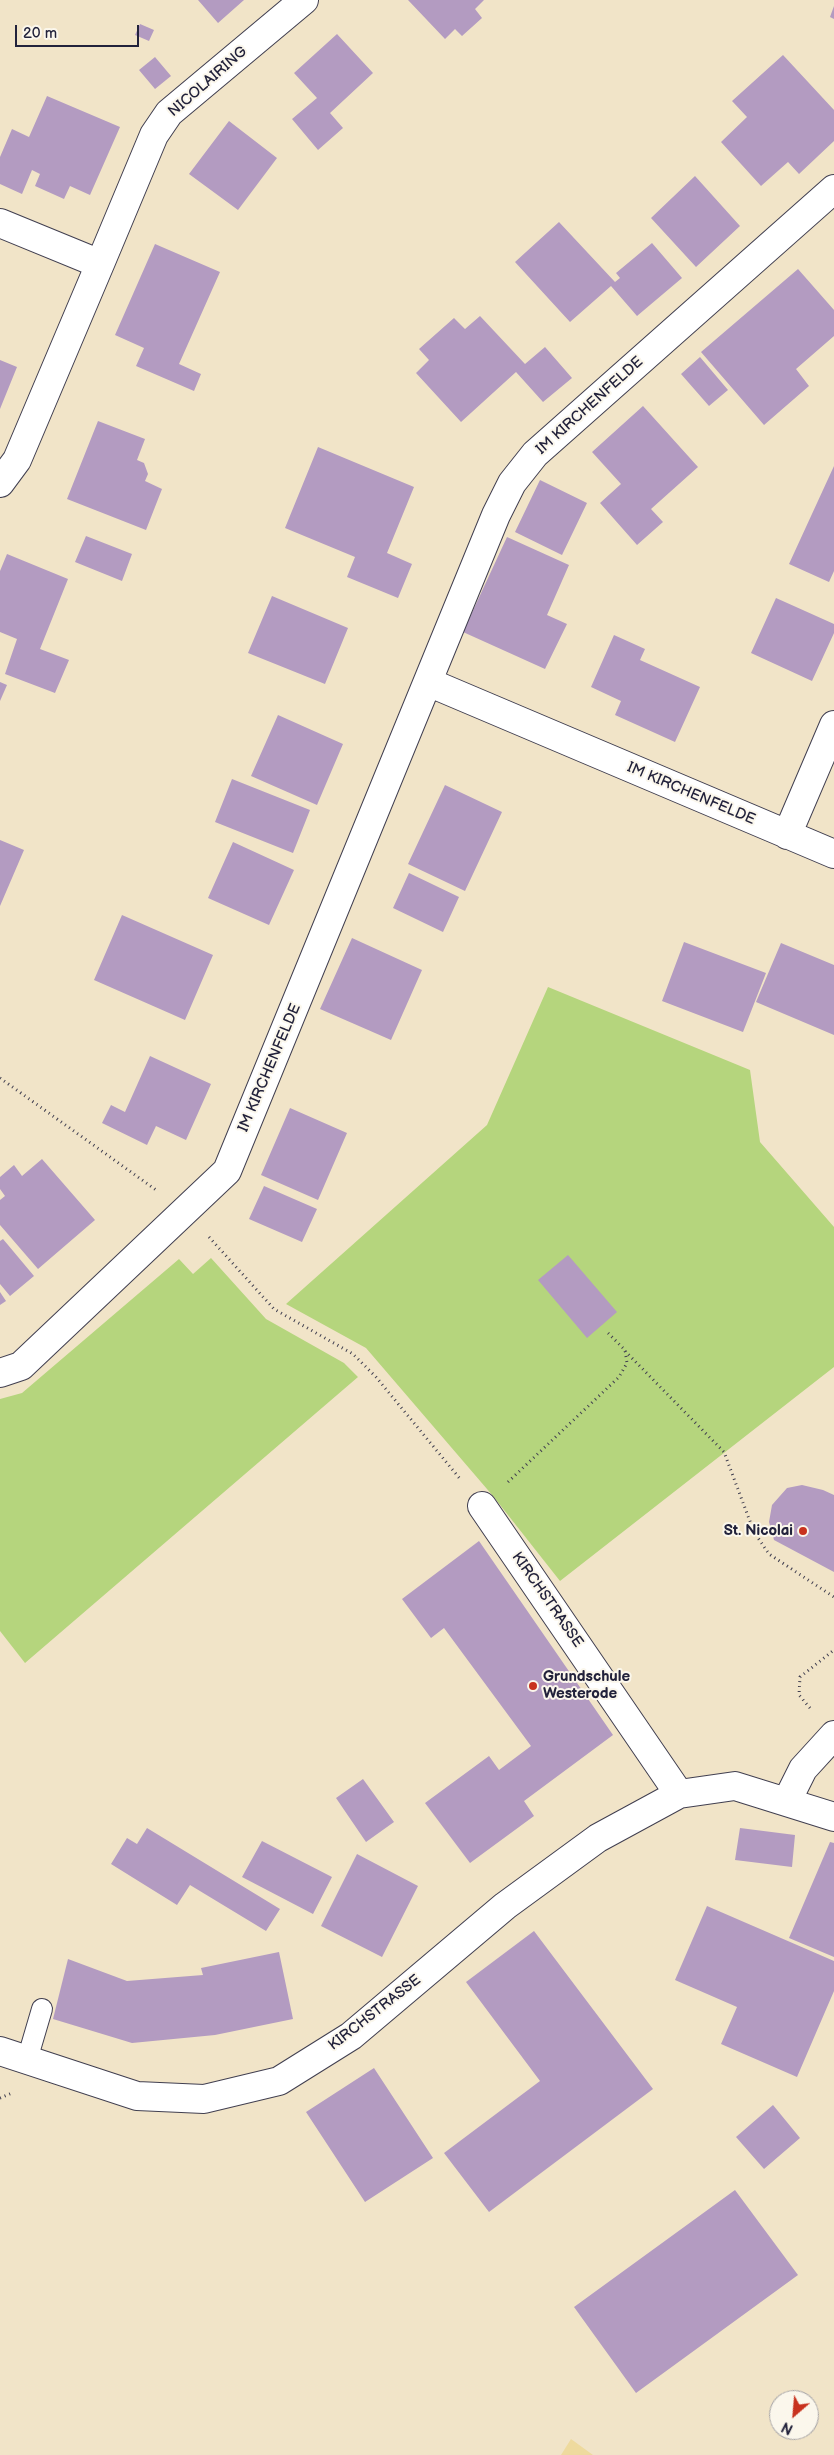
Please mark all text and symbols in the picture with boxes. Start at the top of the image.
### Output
scale bar [18,15,141,47]
text: 20 m [23,24,57,43]
street label: NICOLAIRING [165,43,251,121]
street label: IM KIRCHENFELDE [533,353,647,459]
street label: IM KIRCHENFELDE [624,759,758,829]
street label: IM KIRCHENFELDE [235,1001,305,1135]
place label: St. Nicolai [724,1522,793,1540]
marker: St. Nicolai [797,1525,809,1537]
street label: KIRCHSTRASSE [507,1549,587,1651]
place label: Grundschule Westerode [543,1668,630,1703]
marker: Grundschule Westerode [527,1680,539,1692]
street label: KIRCHSTRASSE [325,1971,425,2055]
north arrow [769,2390,819,2440]
text: N [779,2418,796,2438]

